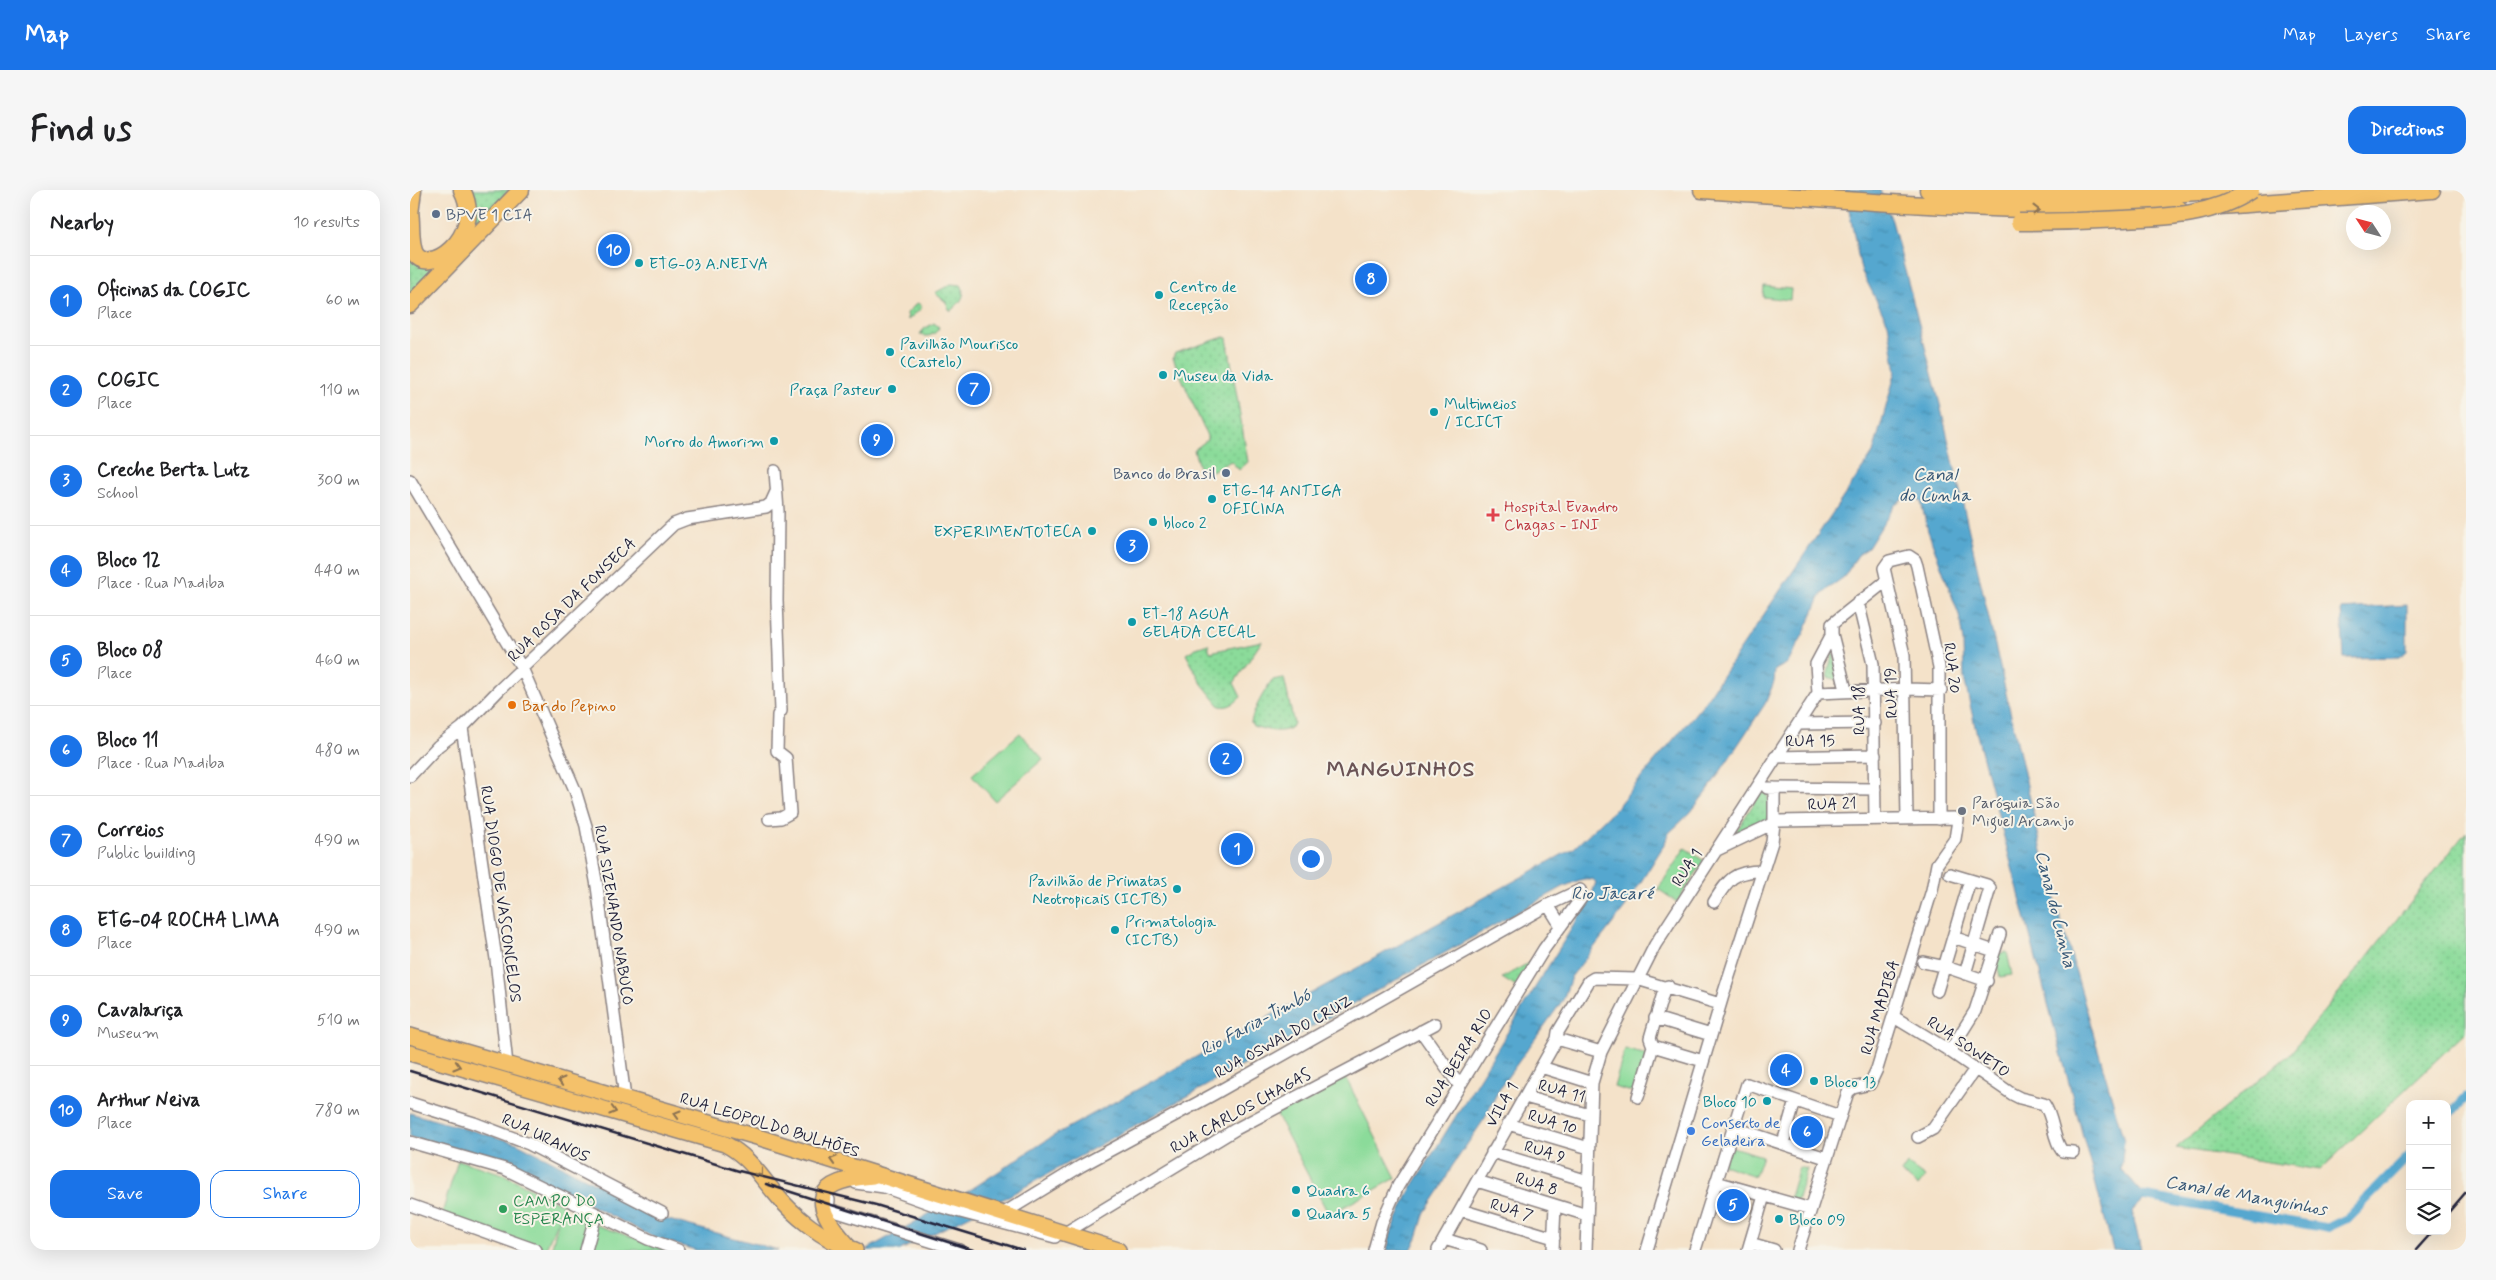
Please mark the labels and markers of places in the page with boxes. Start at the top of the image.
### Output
place label: BPVE 1 CIA [446,205,533,226]
marker: BPVE 1 CIA [430,208,442,220]
pin: 10 [598,231,630,269]
place label: ETG-03 A.NEIVA [649,254,768,275]
marker: ETG-03 A.NEIVA [633,257,645,269]
pin: 8 [1355,260,1387,298]
place label: Centro de Recepção [1169,277,1237,316]
marker: Centro de Recepção [1153,289,1165,301]
place label: Pavilhão Mourisco (Castelo) [900,334,1018,373]
marker: Pavilhão Mourisco (Castelo) [884,346,896,358]
place label: Museu da Vida [1173,366,1274,387]
marker: Museu da Vida [1157,369,1169,381]
pin: 7 [958,370,990,408]
place label: Praça Pasteur [789,380,882,401]
marker: Praça Pasteur [886,383,898,395]
place label: Multimeios / ICICT [1444,394,1516,433]
marker: Multimeios / ICICT [1428,406,1440,418]
pin: 9 [861,421,893,459]
place label: Morro do Amorim [644,432,764,453]
marker: Morro do Amorim [768,435,780,447]
place label: Banco do Brasil [1113,464,1216,485]
marker: Banco do Brasil [1220,467,1232,479]
place label: ETG-14 ANTIGA OFICINA [1222,481,1342,520]
marker: ETG-14 ANTIGA OFICINA [1206,493,1218,505]
place label: Hospital Evandro Chagas - INI [1504,497,1618,537]
marker: Hospital Evandro Chagas - INI [1486,508,1500,522]
place label: bloco 2 [1163,513,1207,534]
marker: bloco 2 [1147,516,1159,528]
place label: EXPERIMENTOTECA [934,522,1082,543]
marker: EXPERIMENTOTECA [1086,525,1098,537]
pin: 3 [1116,527,1148,565]
place label: ET-18 AGUA GELADA CECAL [1142,604,1256,643]
marker: ET-18 AGUA GELADA CECAL [1126,616,1138,628]
place label: Bar do Pepino [522,696,616,717]
marker: Bar do Pepino [506,699,518,711]
pin: 2 [1210,740,1242,778]
place label: Paróquia São Miguel Arcanjo [1972,793,2074,833]
marker: Paróquia São Miguel Arcanjo [1956,805,1968,817]
pin: 1 [1221,830,1253,868]
place label: Pavilhão de Primatas Neotropicais (ICTB) [1028,871,1167,910]
marker: Pavilhão de Primatas Neotropicais (ICTB) [1171,883,1183,895]
place label: Primatologia (ICTB) [1125,912,1216,951]
marker: Primatologia (ICTB) [1109,924,1121,936]
pin: 4 [1770,1051,1802,1089]
place label: Bloco 13 [1824,1072,1876,1093]
marker: Bloco 13 [1808,1075,1820,1087]
place label: Bloco 10 [1703,1092,1757,1113]
marker: Bloco 10 [1761,1095,1773,1107]
place label: Conserto de Geladeira [1701,1113,1781,1152]
pin: 6 [1791,1113,1823,1151]
marker: Conserto de Geladeira [1685,1125,1697,1137]
place label: Quadra 6 [1306,1181,1370,1202]
marker: Quadra 6 [1290,1184,1302,1196]
pin: 5 [1717,1186,1749,1224]
place label: CAMPO DO ESPERANÇA [513,1191,604,1230]
marker: CAMPO DO ESPERANÇA [497,1203,509,1215]
place label: Quadra 5 [1306,1204,1371,1225]
marker: Quadra 5 [1290,1207,1302,1219]
place label: Bloco 09 [1789,1210,1845,1231]
marker: Bloco 09 [1773,1213,1785,1225]

